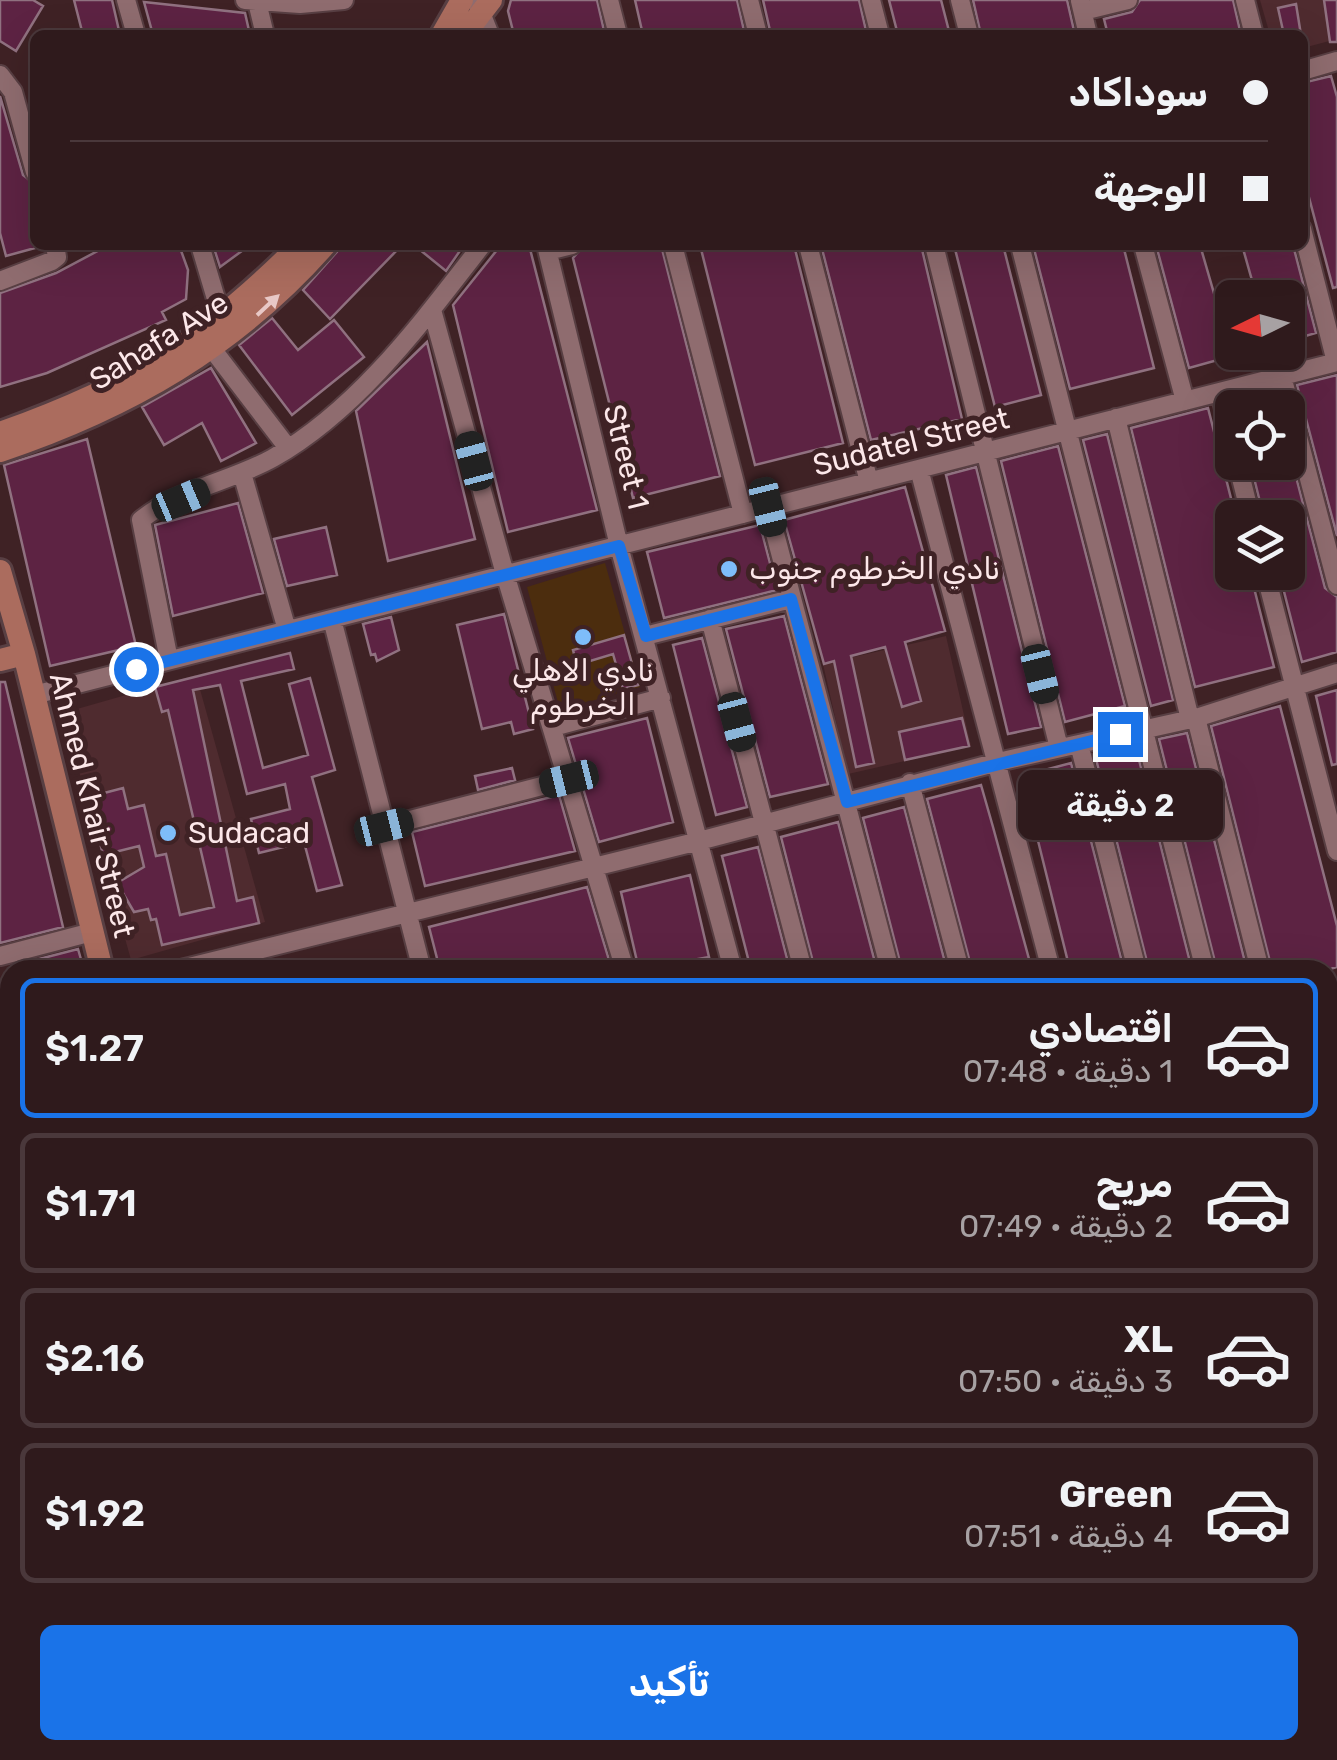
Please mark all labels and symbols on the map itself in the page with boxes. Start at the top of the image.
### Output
north arrow [1215,280,1305,370]
street label: Sahafa Ave [83,284,235,398]
one-way arrow [255,294,279,317]
street label: Sudatel Street [809,400,1013,484]
street label: Street 1 [596,401,656,513]
car [452,428,496,494]
car [148,474,214,526]
car [746,474,790,540]
place label: نادي الخرطوم جنوب [749,551,1000,590]
marker: نادي الخرطوم جنوب [718,558,740,580]
marker: نادي الاهلي الخرطوم [572,626,594,648]
car [1018,641,1062,707]
route start [114,647,159,692]
place label: نادي الاهلي الخرطوم [512,653,654,724]
street label: Ahmed Khair Street [42,669,142,942]
car [715,689,759,755]
route end [1098,712,1143,757]
car [536,757,602,801]
callout: 2 دقيقة [1018,769,1222,839]
car [351,805,417,849]
place label: Sudacad [188,815,310,851]
marker: Sudacad [157,822,179,844]

